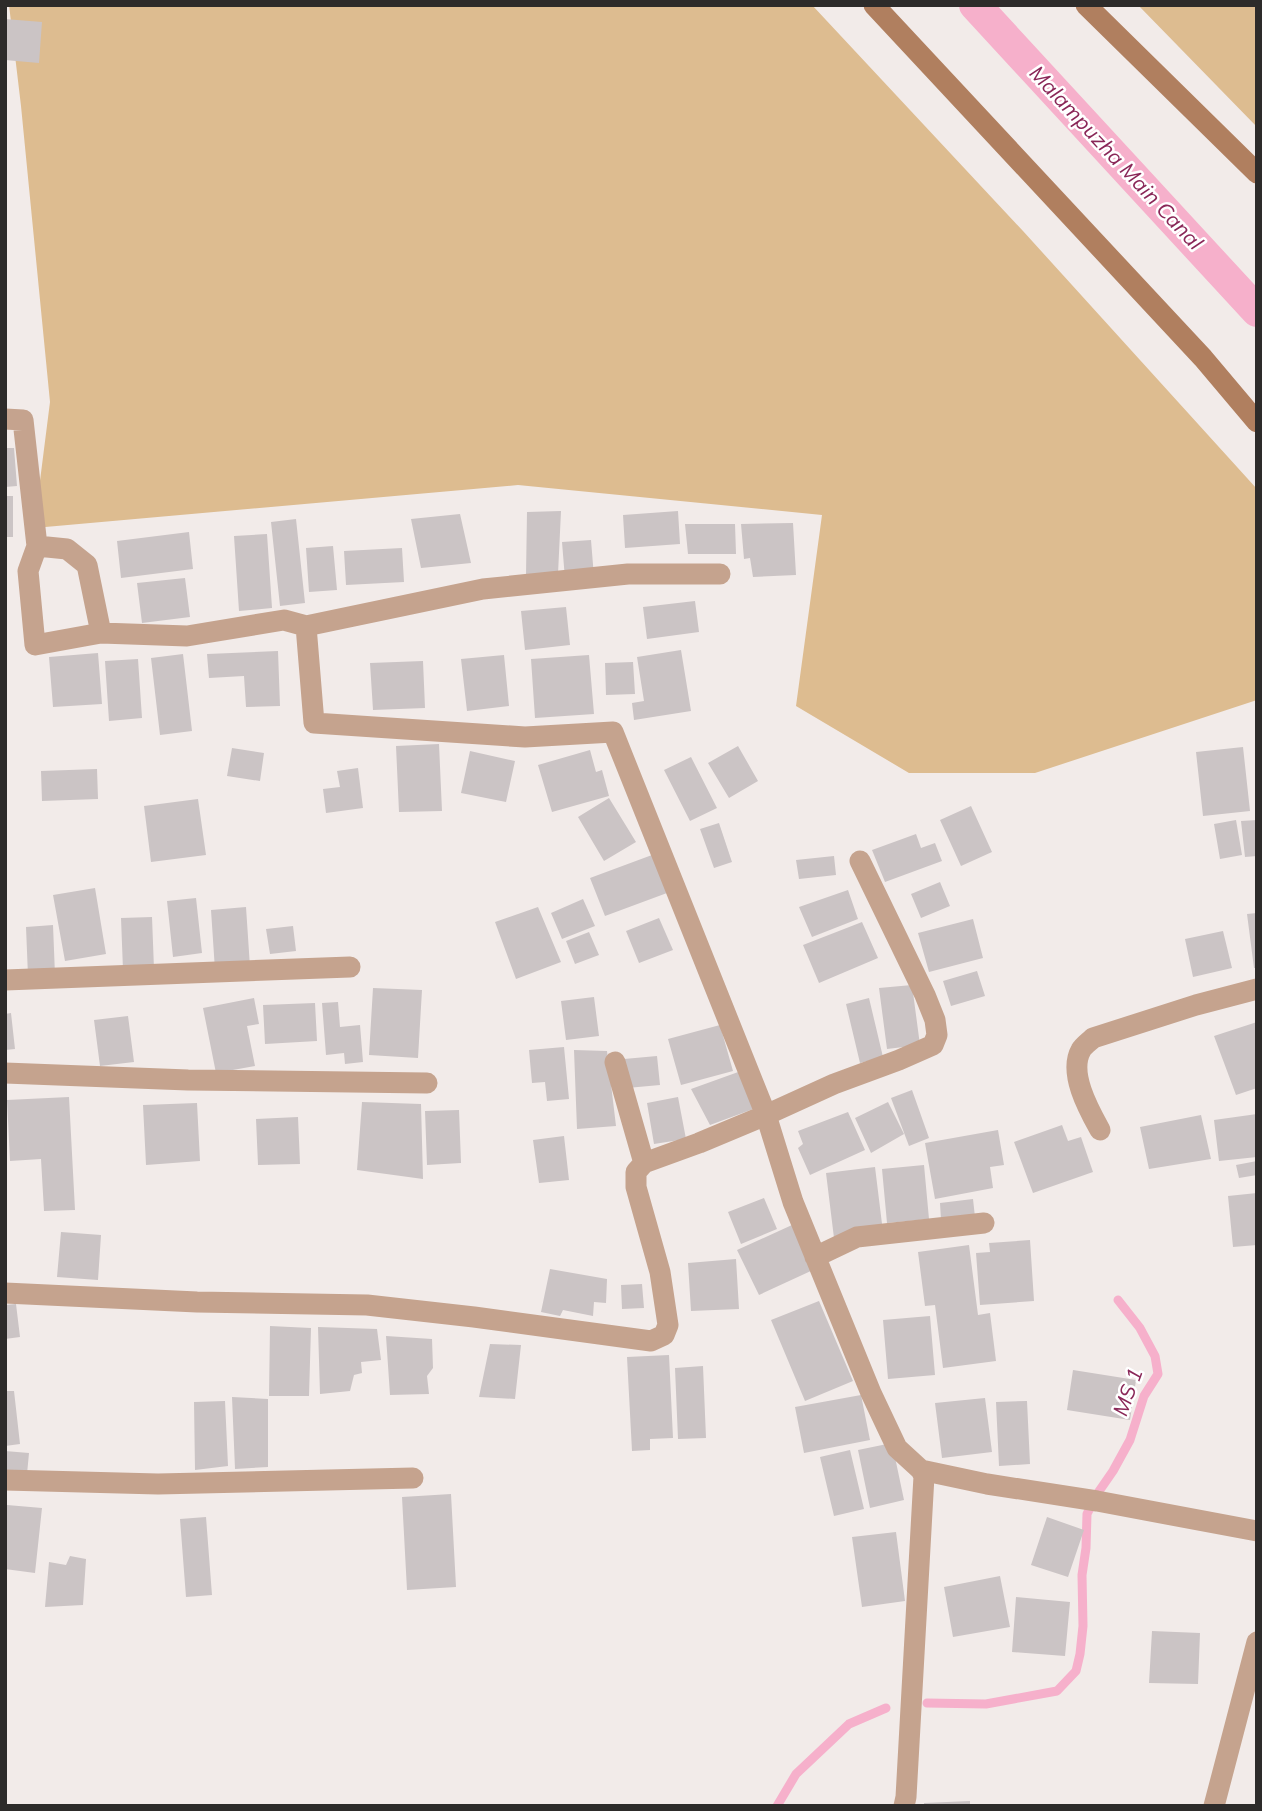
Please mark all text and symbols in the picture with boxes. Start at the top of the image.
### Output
water label: Malampuzha Main Canal [1024,60,1209,255]
water label: MS 1 [1106,1364,1148,1419]

